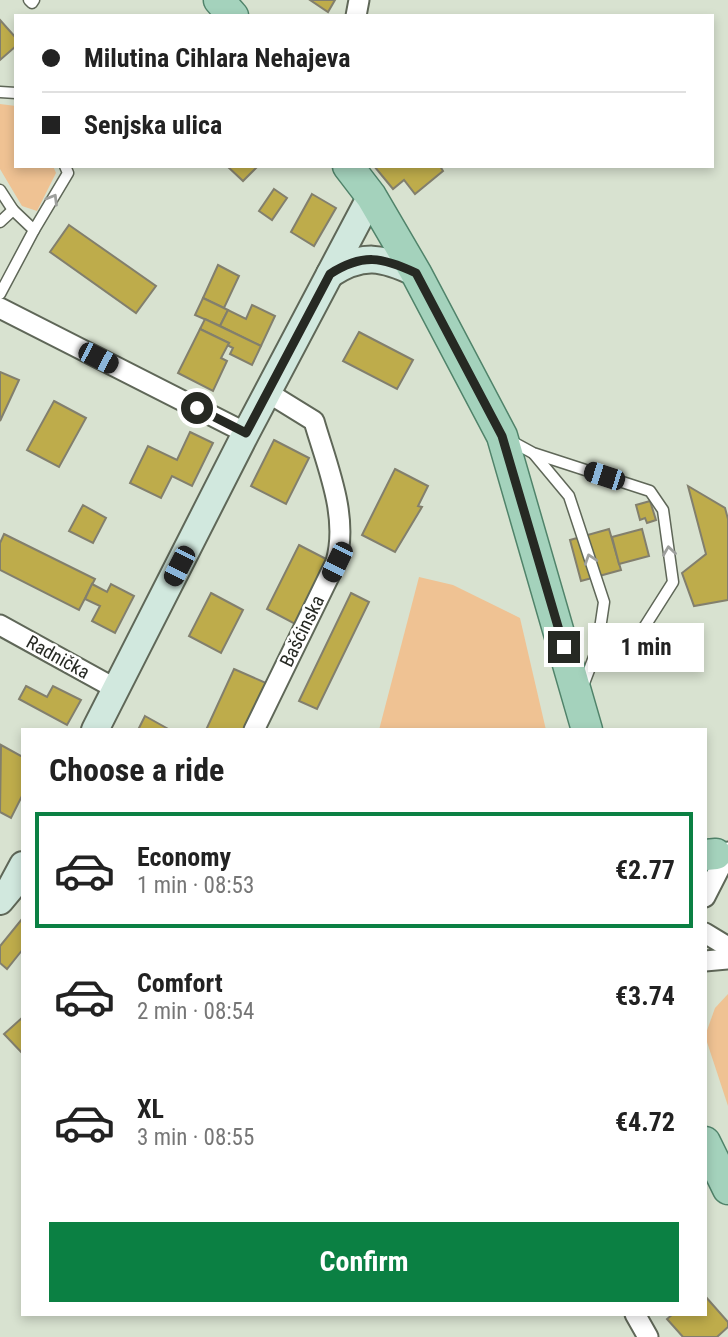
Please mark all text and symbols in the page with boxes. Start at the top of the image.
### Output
text: Milutina Cihlara Nehajeva [84,43,350,73]
text: Senjska ulica [84,110,222,140]
one-way arrow [44,193,57,206]
car [75,339,122,377]
route start [181,392,213,424]
car [581,460,628,492]
car [319,539,356,585]
car [161,543,198,589]
one-way arrow [661,545,676,557]
one-way arrow [584,553,598,565]
street label: Bašćinska [275,591,329,671]
callout: 1 min [588,622,704,672]
street label: Radnička [22,630,94,684]
route end [548,631,580,663]
text: 1 min [620,634,672,661]
text: Choose a ride [49,751,224,789]
icon: car [53,839,116,902]
text: Economy [137,842,231,872]
text: €2.77 [615,855,675,885]
text: 1 min · 08:53 [137,872,254,899]
icon: car [53,965,116,1028]
text: Comfort [137,968,223,998]
text: €3.74 [615,981,675,1011]
text: 2 min · 08:54 [137,998,254,1025]
icon: car [53,1091,116,1154]
text: XL [137,1094,164,1124]
text: €4.72 [615,1107,675,1137]
text: 3 min · 08:55 [137,1124,254,1151]
button: Confirm [49,1222,679,1302]

